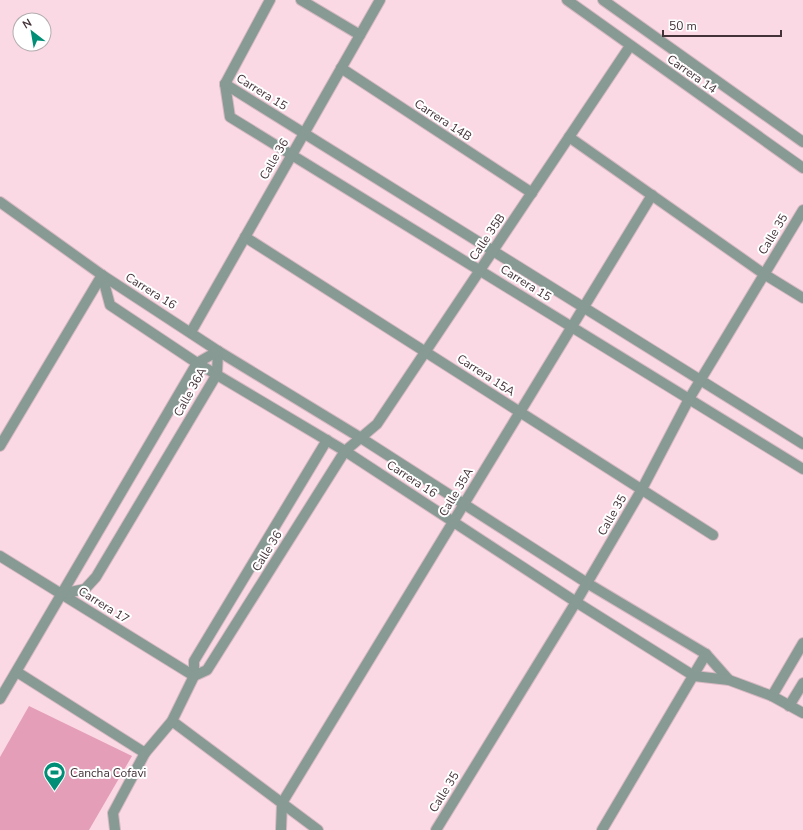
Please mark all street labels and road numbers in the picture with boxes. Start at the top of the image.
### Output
street label: Carrera 14 [664,51,720,97]
street label: Carrera 15 [233,70,291,114]
street label: Carrera 14B [411,95,475,145]
street label: Calle 36 [256,135,292,183]
street label: Calle 35B [465,210,509,264]
street label: Calle 35 [755,211,791,257]
street label: Carrera 15 [497,261,555,305]
street label: Carrera 16 [122,269,180,313]
street label: Carrera 15A [454,350,518,400]
street label: Calle 36A [170,364,210,419]
street label: Carrera 16 [384,457,440,501]
street label: Calle 35A [435,465,477,519]
street label: Calle 35 [594,491,630,539]
street label: Calle 36 [248,528,286,574]
street label: Carrera 17 [75,583,133,627]
street label: Calle 35 [425,769,463,815]

